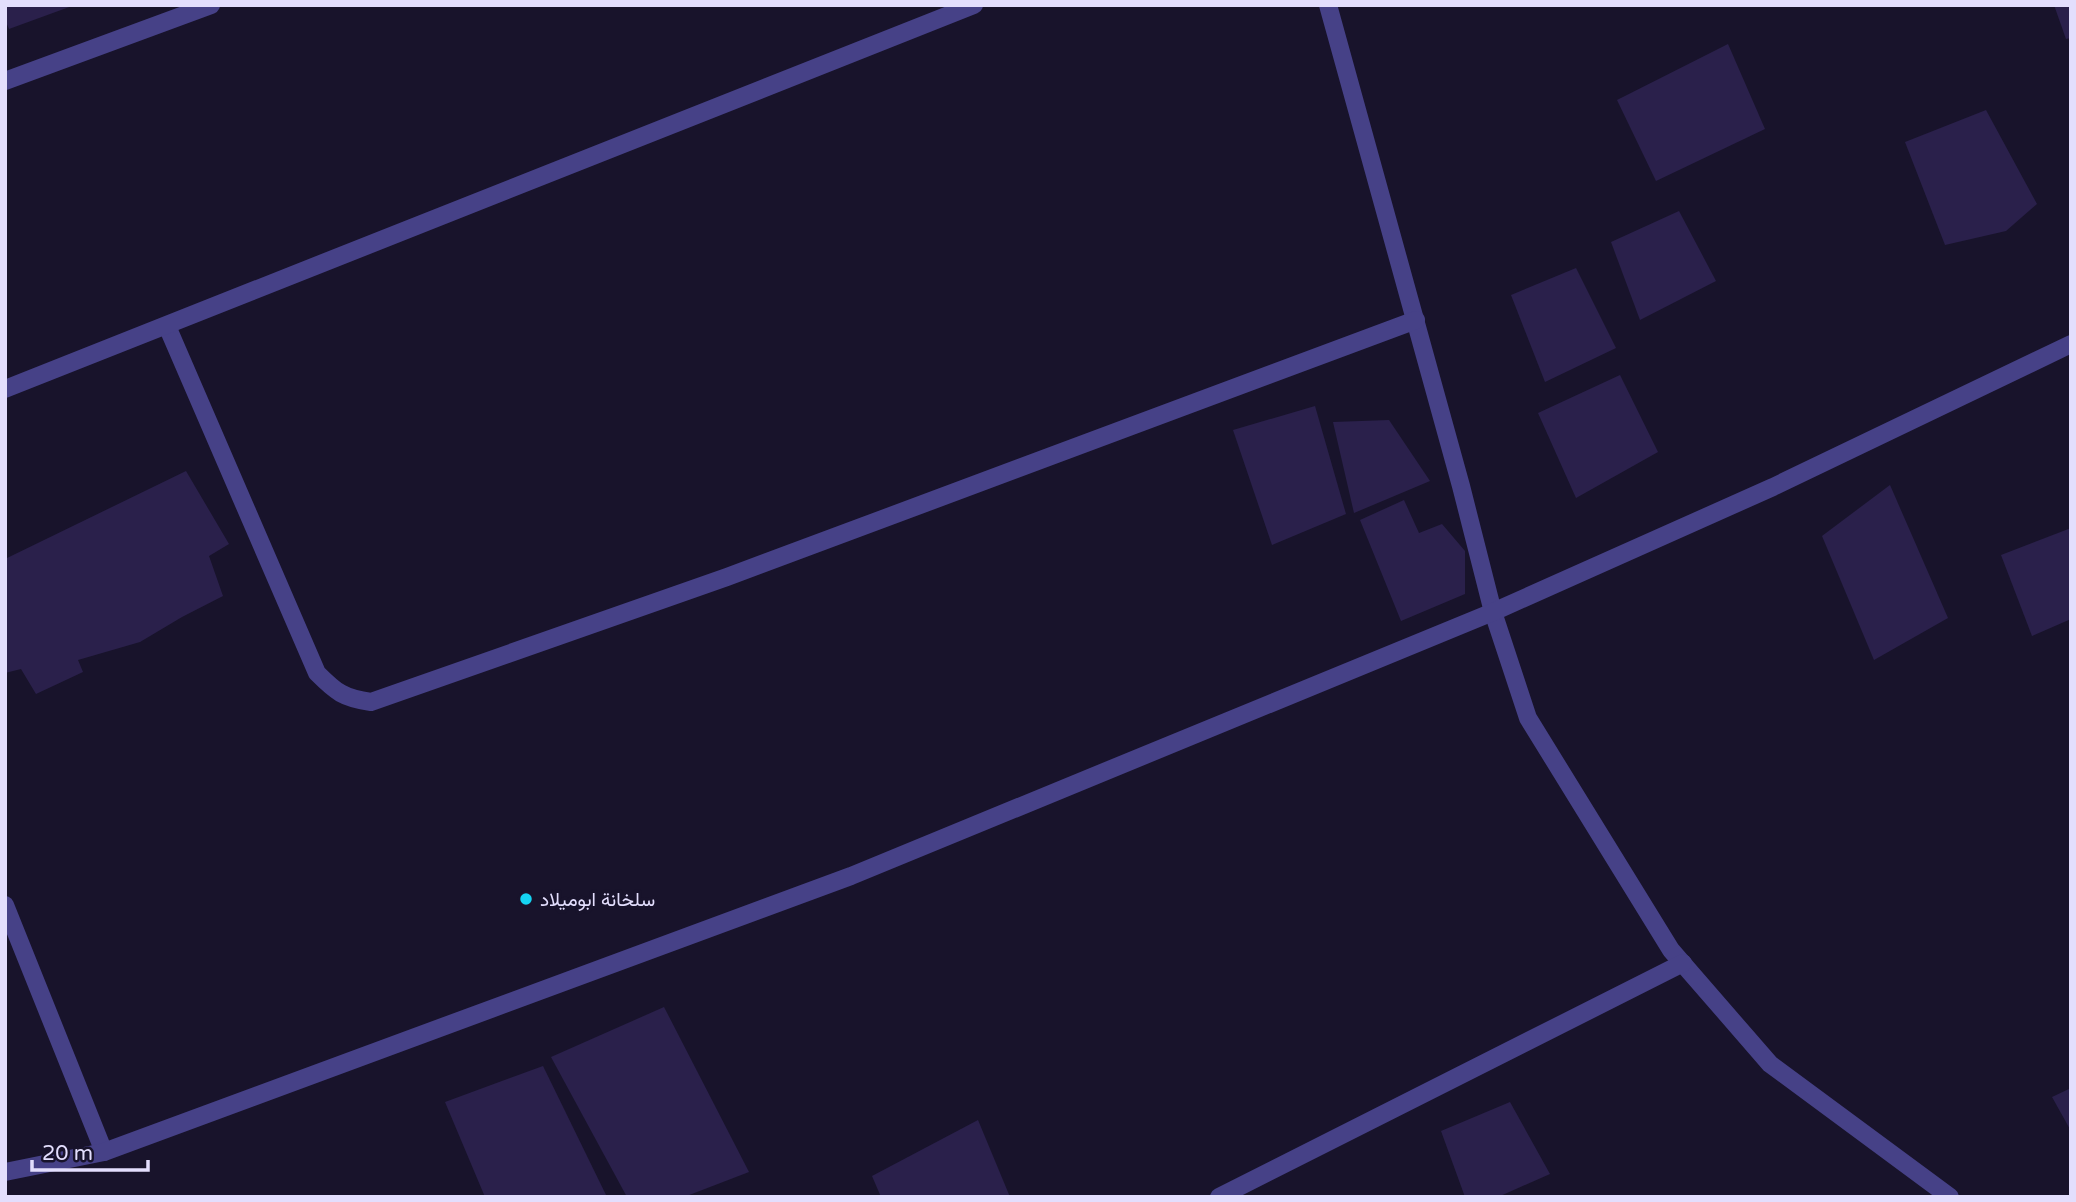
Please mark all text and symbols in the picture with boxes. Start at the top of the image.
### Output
place label: سلخانة ابوميلاد [540,889,655,911]
marker: سلخانة ابوميلاد [518,891,534,907]
scale bar [32,1128,147,1172]
text: 20 m [42,1141,93,1166]

